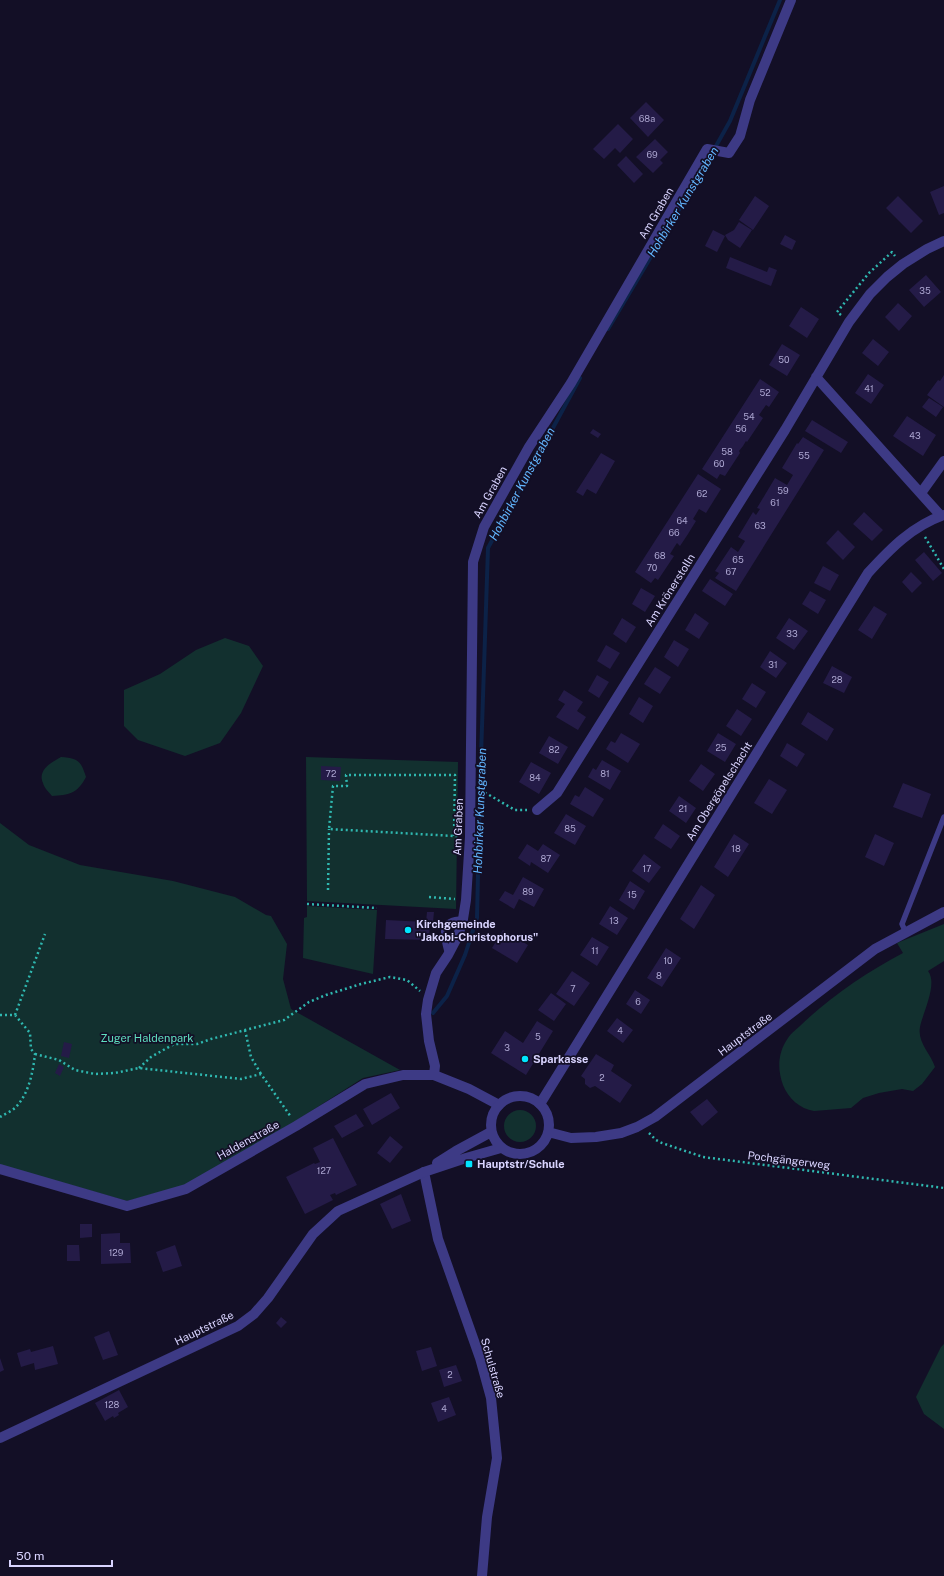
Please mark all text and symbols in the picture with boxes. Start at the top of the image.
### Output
house number: 68a [639,113,655,124]
water label: Hohbirker Kunstgraben [645,144,722,260]
house number: 69 [646,149,658,160]
street label: Am Graben [636,185,676,241]
house number: 35 [919,285,931,296]
house number: 50 [778,354,790,365]
house number: 41 [864,383,874,394]
house number: 52 [759,387,771,398]
house number: 54 [743,411,755,422]
house number: 56 [735,423,747,434]
water label: Hohbirker Kunstgraben [486,425,558,543]
house number: 43 [909,430,921,441]
house number: 58 [721,446,733,457]
house number: 55 [798,450,810,461]
house number: 60 [713,458,725,469]
street label: Am Graben [471,464,509,520]
house number: 59 [777,485,789,496]
house number: 62 [697,488,707,499]
house number: 61 [770,497,780,508]
house number: 64 [676,515,688,526]
house number: 63 [754,520,766,531]
house number: 66 [668,527,680,538]
house number: 68 [654,550,666,561]
street label: Am Krönerstolln [643,551,697,629]
house number: 65 [732,554,744,565]
house number: 70 [647,562,658,573]
house number: 67 [726,566,736,577]
house number: 33 [786,628,798,639]
house number: 31 [768,659,778,670]
house number: 28 [831,674,843,685]
street label: Am Obergöpelschacht [684,740,754,842]
house number: 25 [715,742,727,753]
house number: 82 [548,744,560,755]
water label: Hohbirker Kunstgraben [471,747,489,874]
house number: 72 [326,768,336,779]
house number: 81 [600,768,610,779]
house number: 84 [529,772,541,783]
street label: Am Graben [451,798,465,856]
house number: 21 [678,803,688,814]
house number: 85 [564,823,576,834]
house number: 18 [731,843,741,854]
house number: 87 [540,853,552,864]
house number: 17 [642,863,652,874]
house number: 89 [522,886,534,897]
house number: 15 [627,889,637,900]
house number: 13 [609,915,619,926]
place label: Kirchgemeinde "Jakobi-Christophorus" [416,918,538,943]
marker: Kirchgemeinde "Jakobi-Christophorus" [403,925,413,935]
house number: 11 [591,945,599,956]
house number: 10 [663,955,673,966]
house number: 8 [656,970,662,981]
house number: 7 [570,983,576,994]
house number: 6 [635,996,641,1007]
street label: Hauptstraße [716,1010,774,1058]
house number: 4 [617,1025,623,1036]
house number: 5 [535,1031,541,1042]
park label: Zuger Haldenpark [101,1032,193,1044]
house number: 3 [504,1042,510,1053]
place label: Sparkasse [533,1053,588,1065]
marker: Sparkasse [520,1054,530,1064]
house number: 2 [599,1072,605,1083]
street label: Haldenstraße [215,1118,281,1162]
street label: Pochgängerweg [747,1149,831,1171]
place label: Hauptstr/Schule [477,1158,565,1170]
marker: Hauptstr/Schule [464,1159,474,1169]
house number: 127 [317,1165,331,1176]
house number: 129 [109,1247,124,1258]
street label: Hauptstraße [173,1309,235,1347]
street label: Schulstraße [479,1337,507,1399]
house number: 2 [447,1369,453,1380]
house number: 128 [105,1399,120,1410]
house number: 4 [441,1403,447,1414]
scale bar [10,1542,112,1568]
text: 50 m [16,1549,44,1563]

